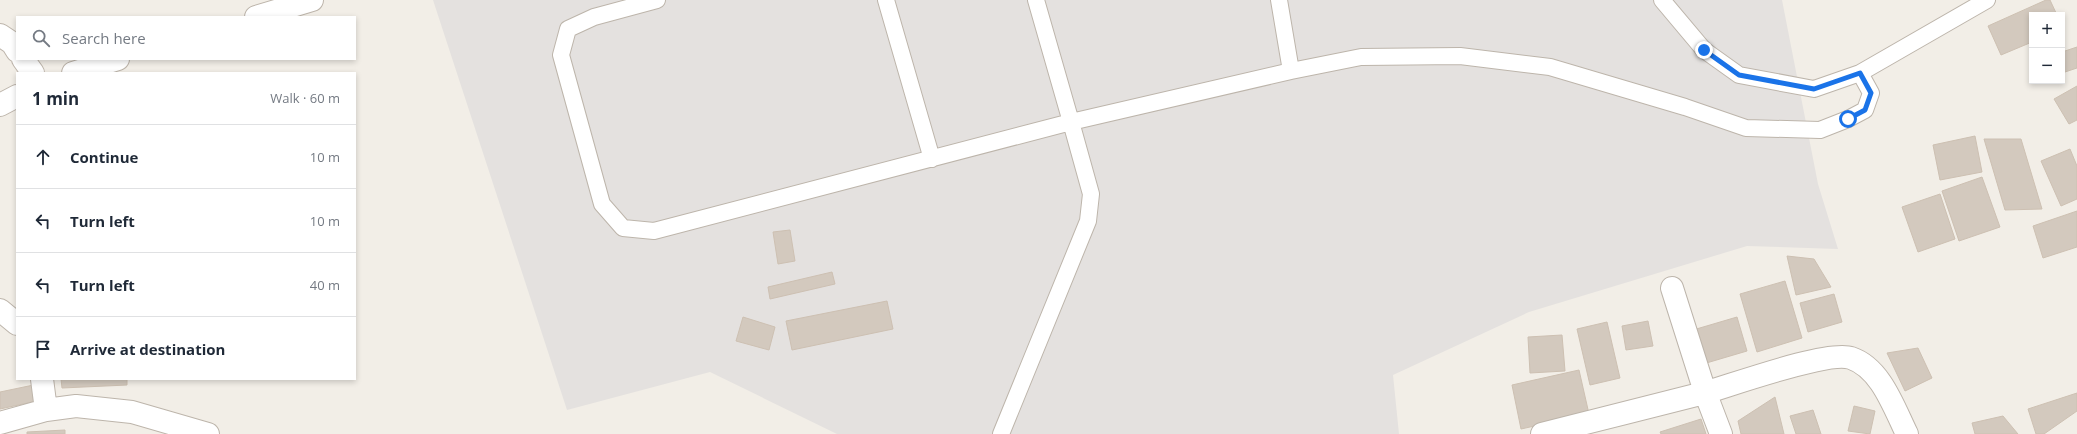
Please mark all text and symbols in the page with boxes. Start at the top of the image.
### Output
map controls [2029,12,2065,84]
button: + [2029,12,2065,48]
search box [16,16,356,60]
icon: search [30,27,52,49]
text: Search here [62,28,146,48]
route end [1695,41,1713,59]
button: − [2029,48,2065,84]
text: 1 min [32,87,79,110]
text: Walk · 60 m [270,89,340,107]
route start [1839,110,1857,128]
icon: ahead [32,146,54,168]
text: Continue [70,147,138,167]
text: 10 m [310,148,340,166]
icon: left [32,210,54,232]
text: Turn left [70,211,135,231]
text: 10 m [310,212,340,230]
icon: left [32,274,54,296]
text: Turn left [70,275,135,295]
text: 40 m [310,276,340,294]
icon: arrive [32,338,54,360]
text: Arrive at destination [70,339,225,359]

